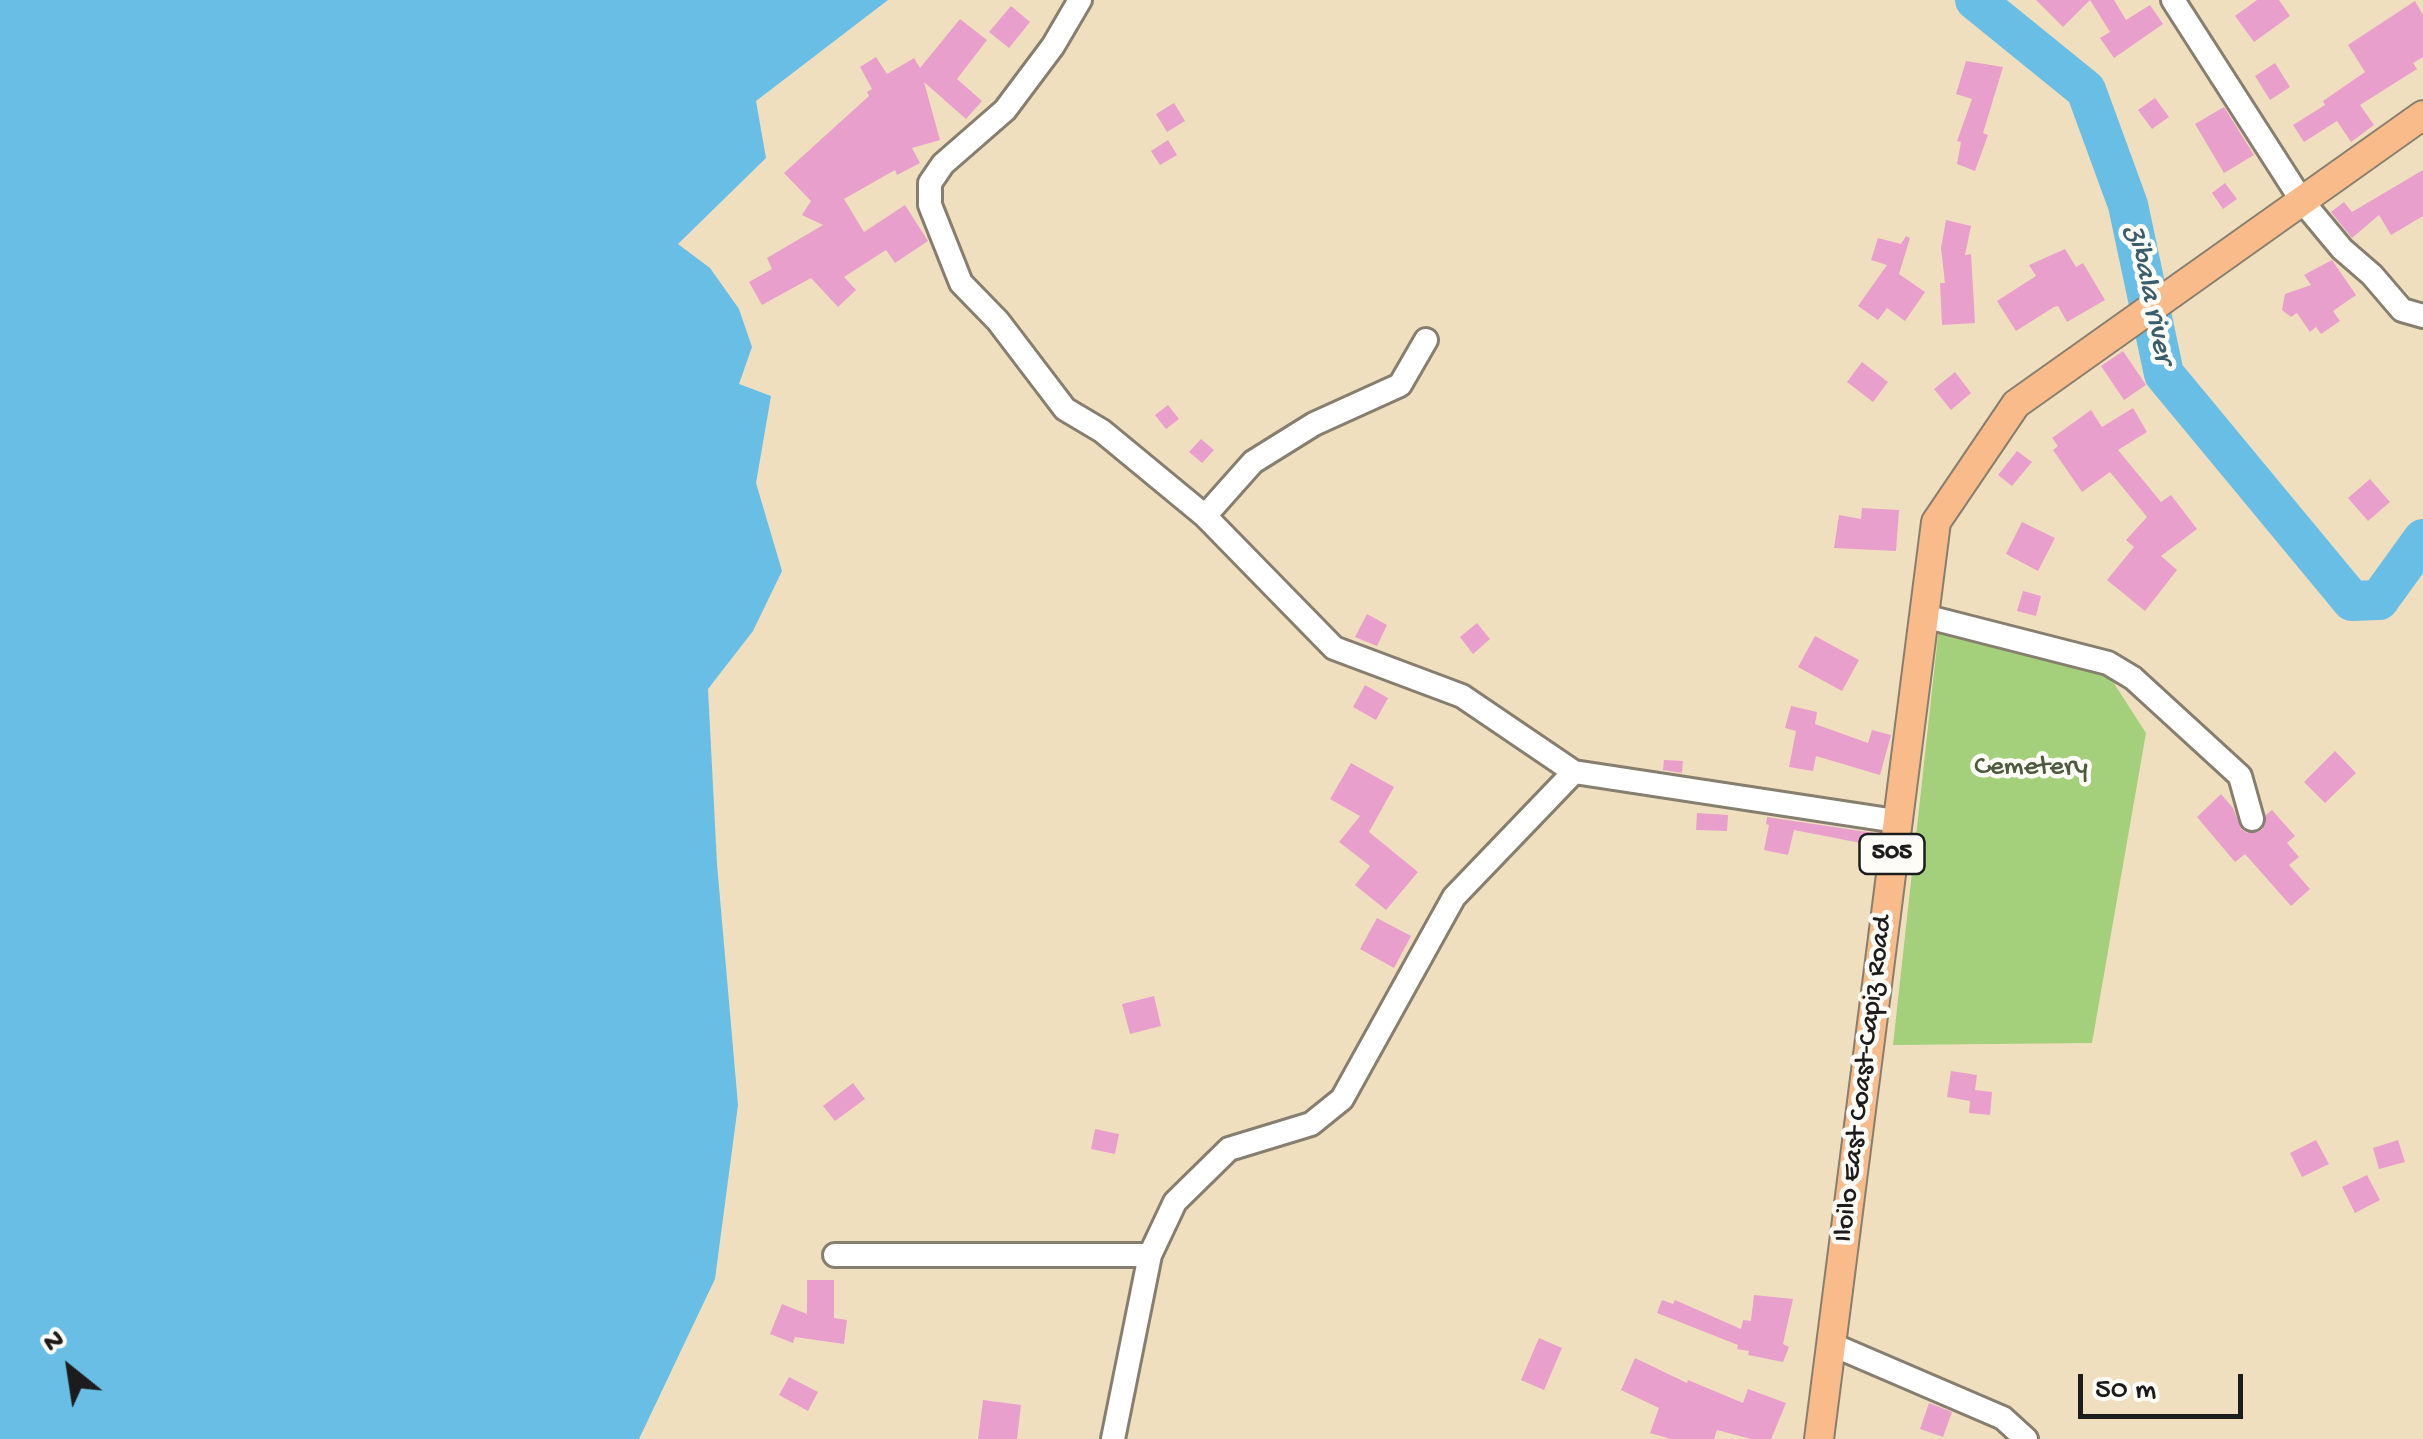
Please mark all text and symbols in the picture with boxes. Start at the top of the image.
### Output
water label: zibala river [2116,223,2180,367]
park label: Cemetery [1974,752,2088,786]
road number: 505 [1860,834,1924,874]
street label: Iloilo East Coast-Capiz Road [1828,914,1902,1244]
north arrow [20,1319,120,1419]
text: N [39,1324,71,1361]
scale bar [2083,1354,2248,1416]
text: 50 m [2095,1374,2156,1409]

